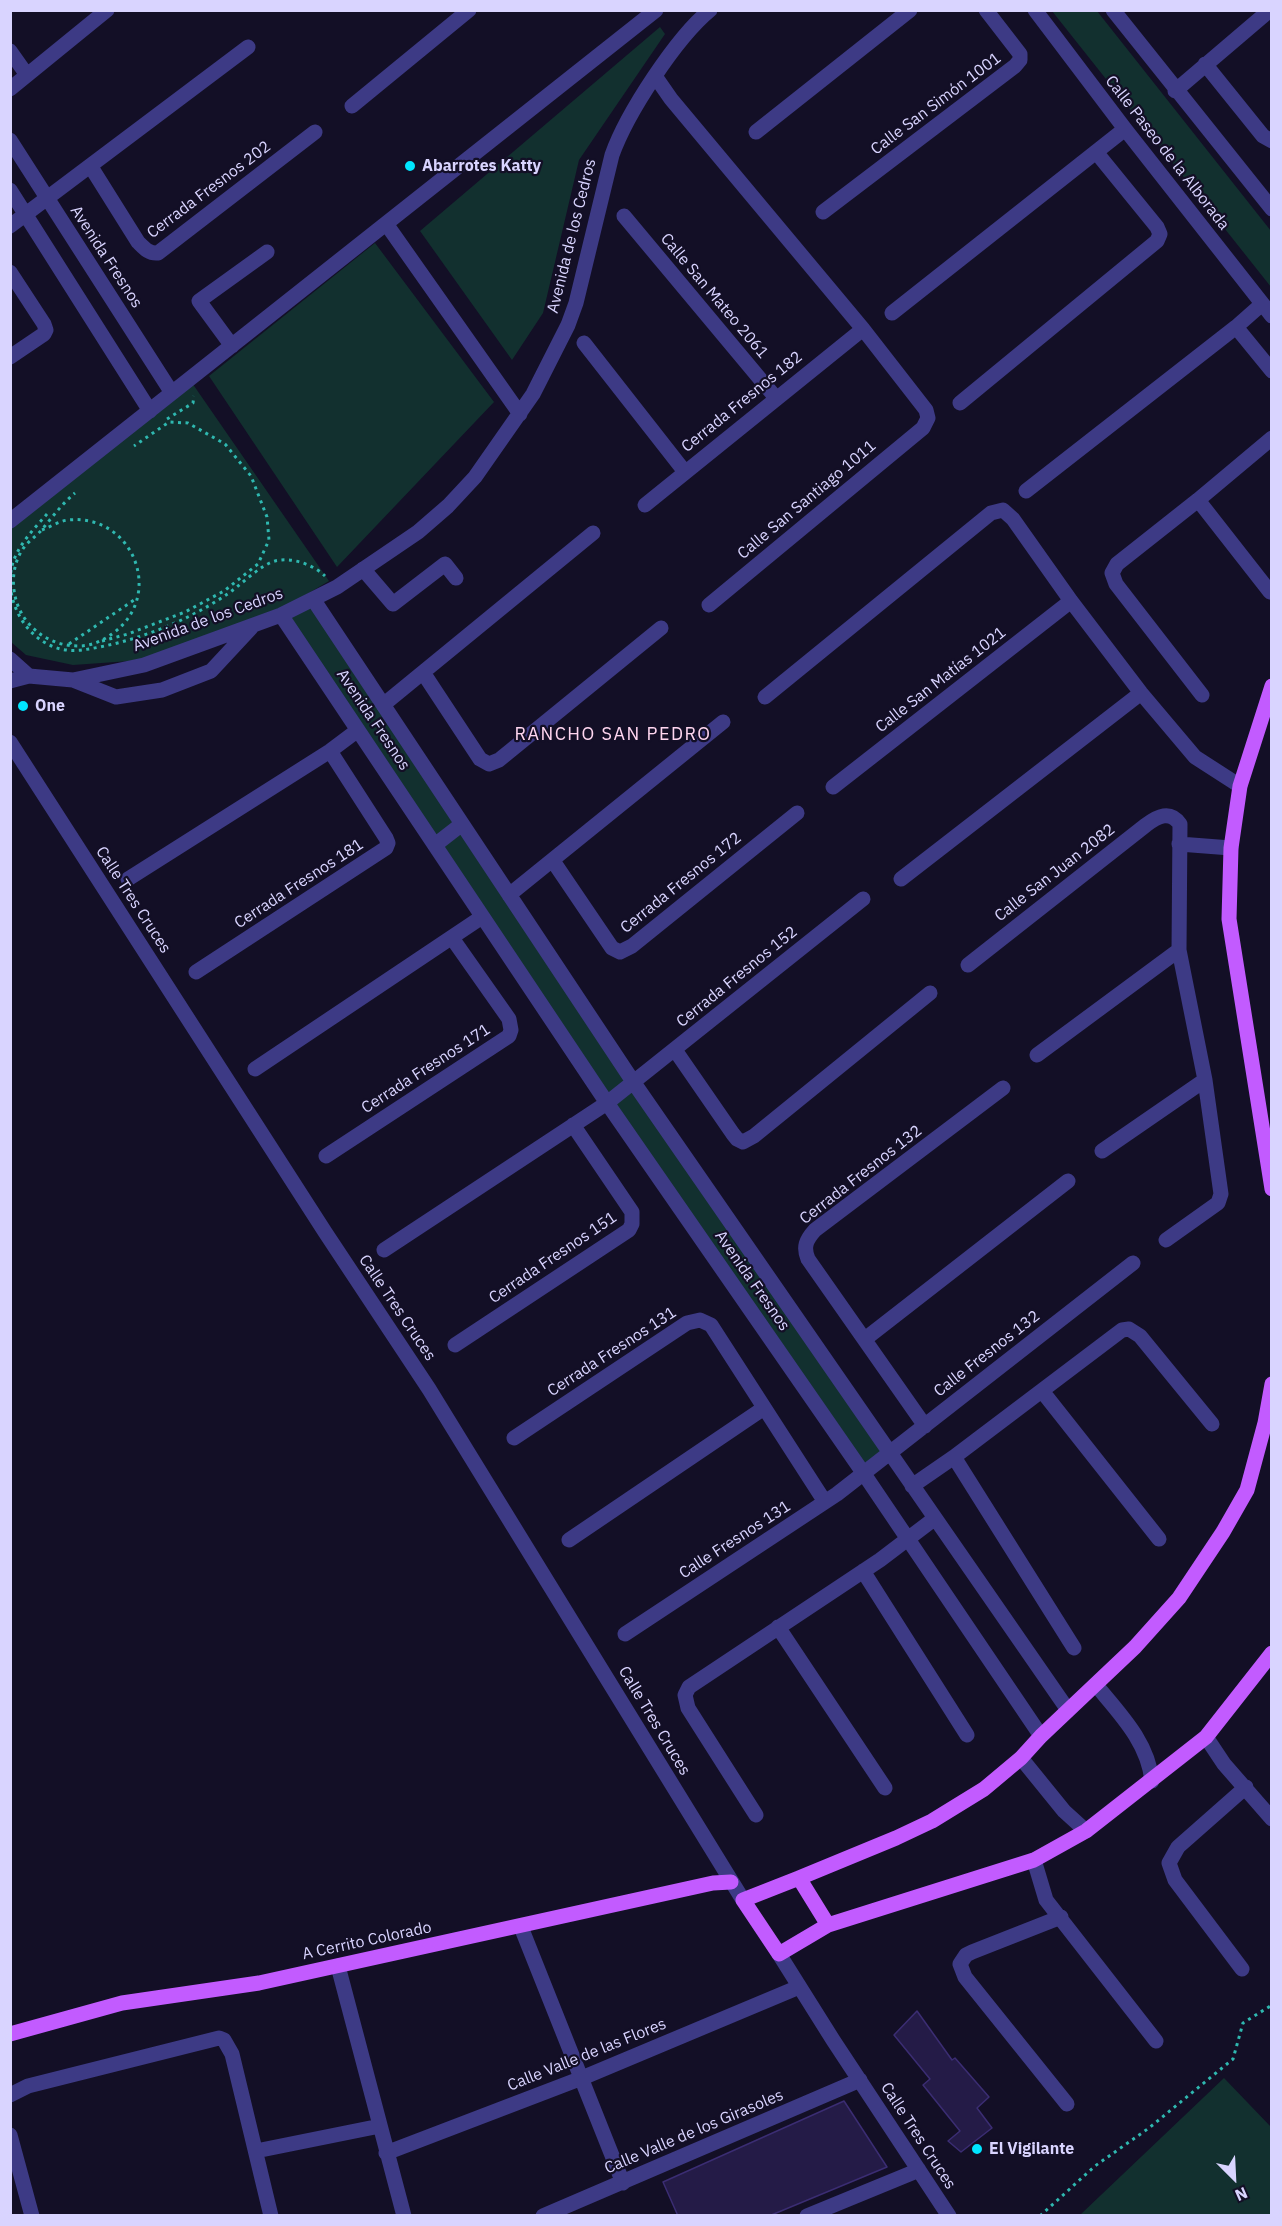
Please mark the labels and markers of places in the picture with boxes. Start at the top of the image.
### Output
place label: Abarrotes Katty [422,156,541,176]
marker: Abarrotes Katty [403,159,417,173]
place label: One [35,696,65,716]
marker: One [16,699,30,713]
place label: El Vigilante [989,2139,1074,2159]
marker: El Vigilante [970,2142,984,2156]

